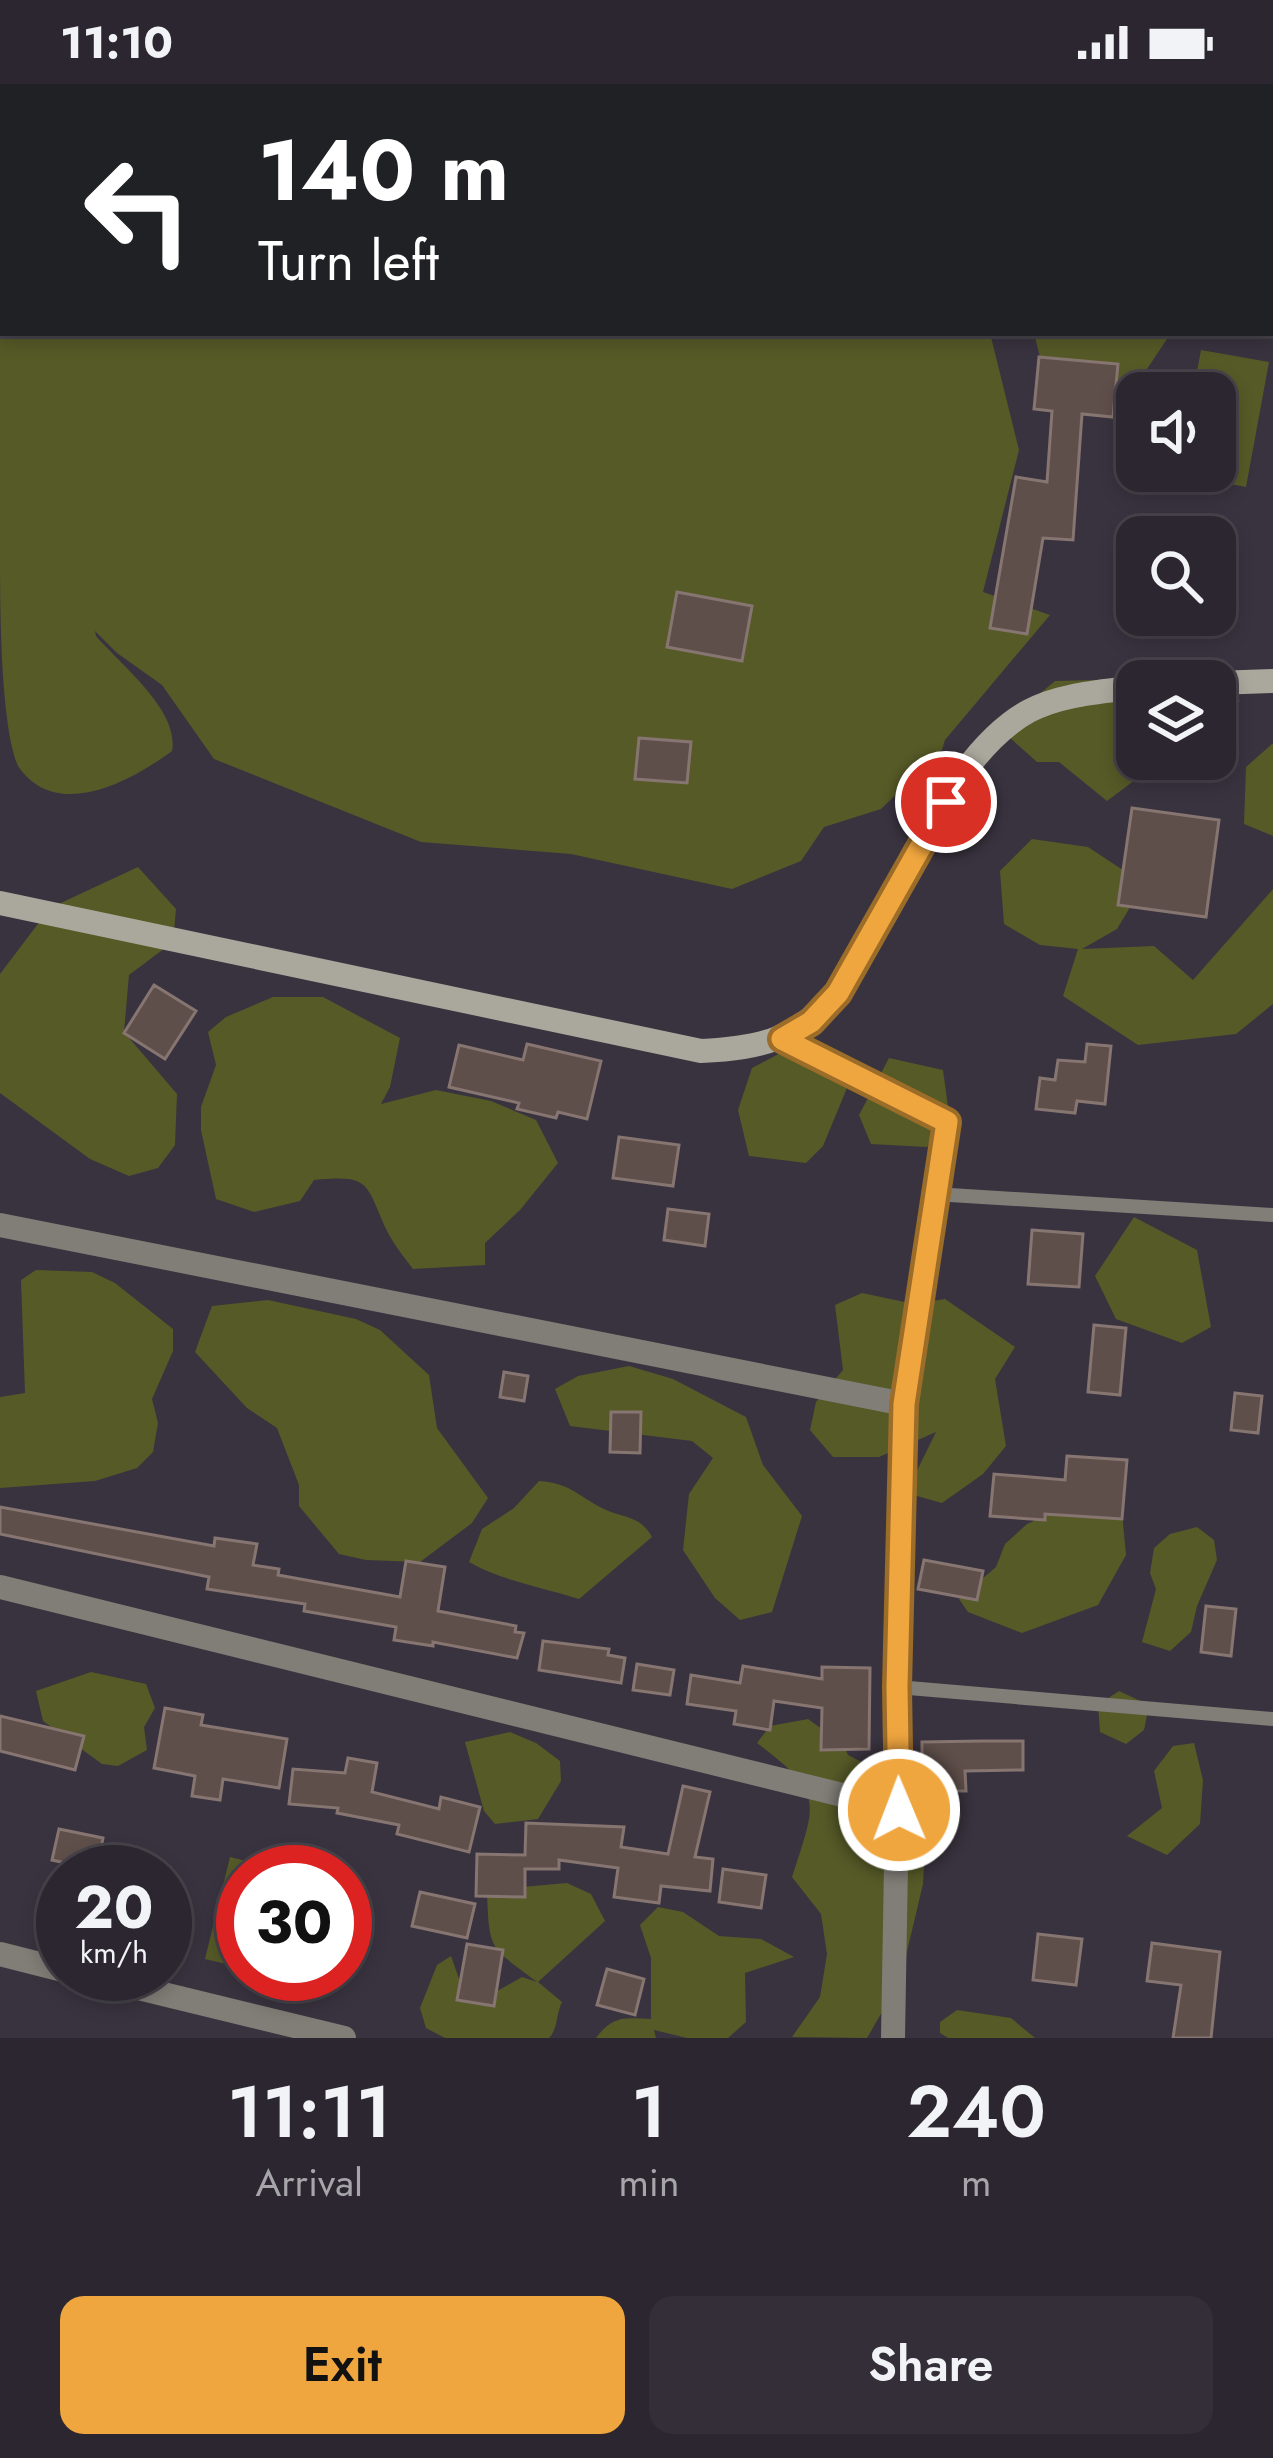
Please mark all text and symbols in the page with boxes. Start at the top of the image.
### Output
text: 11:10 [60,10,173,75]
text: 140 m [258,110,509,232]
icon: left [60,132,216,288]
text: Turn left [258,222,439,300]
map controls [1116,372,1236,780]
button: sound [1116,372,1236,492]
button: search [1116,516,1236,636]
button: layers [1116,660,1236,780]
pin [895,751,997,853]
icon: arrive [913,769,979,835]
position arrow [836,1747,962,1873]
speed limit sign: 30 [216,1845,372,2001]
text: 20 [74,1864,154,1951]
text: km/h [80,1931,148,1974]
text: 11:11 [227,2060,391,2164]
text: 1 [631,2060,667,2164]
text: 240 [907,2060,1046,2164]
text: Arrival [255,2154,363,2211]
text: min [618,2154,679,2211]
text: m [961,2154,991,2211]
button: Exit [60,2296,625,2434]
button: Share [649,2296,1213,2434]

